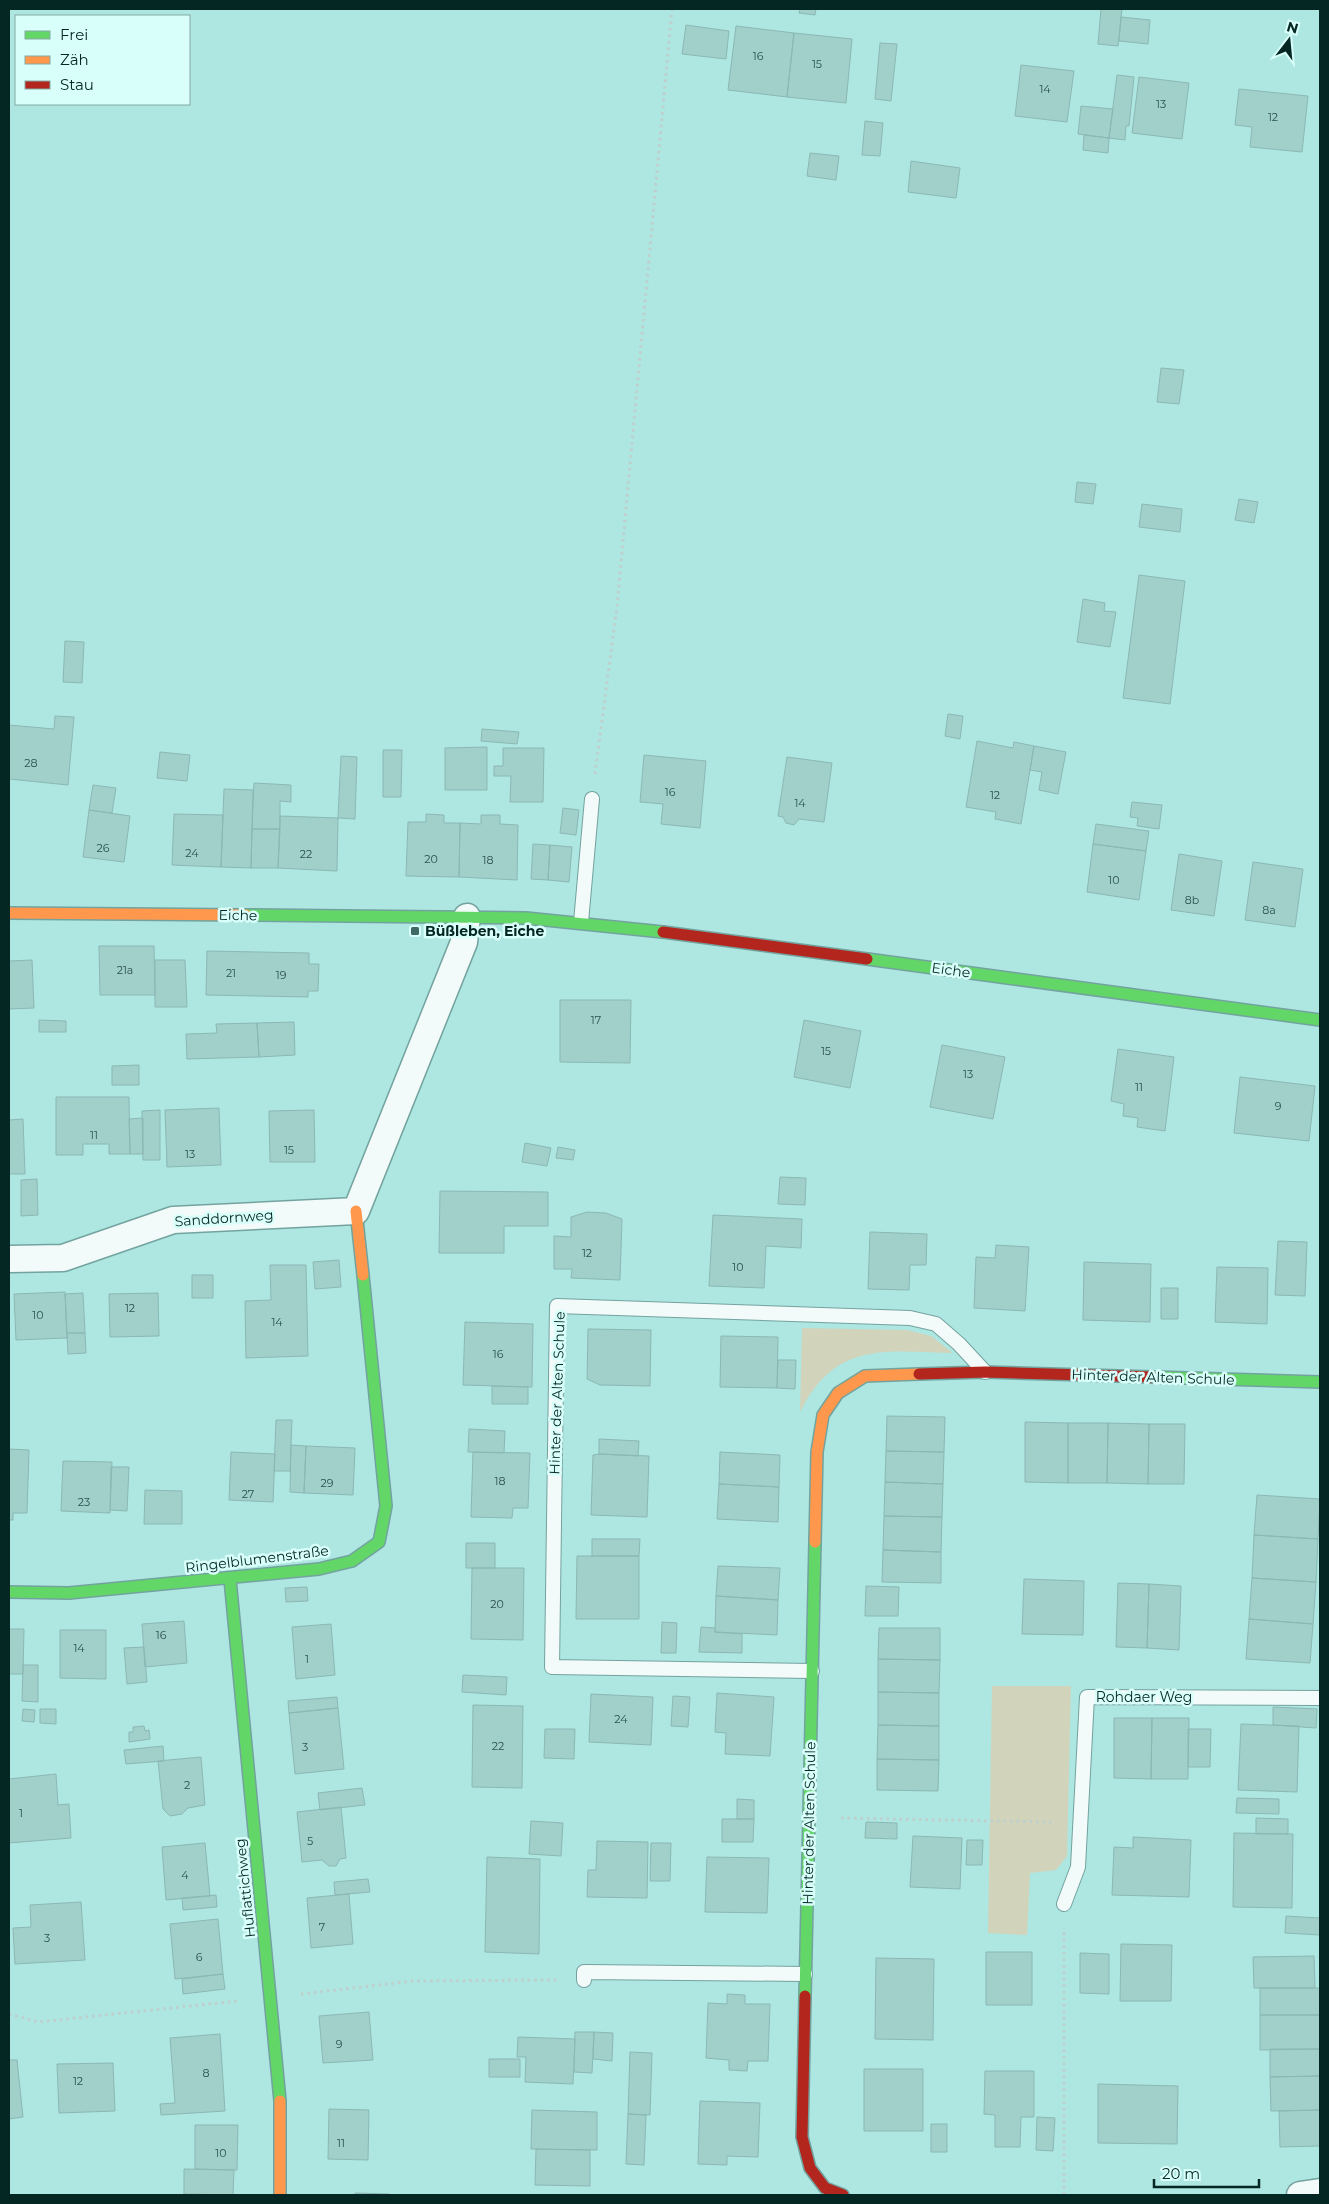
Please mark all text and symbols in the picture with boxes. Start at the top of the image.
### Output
legend [15,15,190,105]
north arrow [1264,15,1314,65]
text: N [1285,17,1301,38]
text: Frei [60,25,88,44]
house number: 16 [753,49,764,63]
text: Zäh [60,50,89,69]
house number: 15 [812,57,822,71]
text: Stau [60,75,94,94]
house number: 14 [1039,82,1051,96]
house number: 13 [1156,97,1166,111]
house number: 12 [1268,110,1278,124]
house number: 28 [24,756,38,770]
house number: 16 [665,785,676,799]
house number: 12 [990,788,1000,802]
house number: 14 [794,796,806,810]
house number: 26 [97,841,110,855]
house number: 24 [185,846,199,860]
house number: 22 [300,847,312,861]
house number: 20 [424,852,438,866]
house number: 18 [483,853,494,867]
house number: 10 [1108,873,1120,887]
house number: 8b [1185,893,1199,907]
house number: 8a [1262,903,1276,917]
street label: Eiche [218,906,258,924]
place label: Büßleben, Eiche [425,922,544,940]
marker: Büßleben, Eiche [409,925,421,937]
street label: Eiche [931,958,971,982]
house number: 21a [117,963,133,977]
house number: 21 [226,966,236,980]
house number: 19 [276,968,287,982]
house number: 17 [591,1013,601,1027]
house number: 15 [821,1044,831,1058]
house number: 13 [963,1067,973,1081]
house number: 11 [1135,1080,1143,1094]
house number: 9 [1275,1099,1282,1113]
house number: 11 [90,1128,98,1142]
house number: 15 [284,1143,294,1157]
house number: 13 [185,1147,195,1161]
street label: Sanddornweg [174,1206,274,1230]
house number: 12 [582,1246,592,1260]
house number: 10 [732,1260,744,1274]
house number: 12 [125,1301,135,1315]
house number: 10 [32,1308,44,1322]
street label: Hinter der Alten Schule [545,1311,569,1475]
house number: 14 [271,1315,283,1329]
house number: 16 [493,1347,504,1361]
street label: Hinter der Alten Schule [1071,1365,1235,1389]
house number: 18 [495,1474,506,1488]
house number: 29 [321,1476,334,1490]
house number: 27 [242,1487,254,1501]
house number: 23 [78,1495,90,1509]
street label: Ringelblumenstraße [184,1541,330,1577]
house number: 20 [490,1597,504,1611]
house number: 16 [156,1628,167,1642]
house number: 14 [73,1641,85,1655]
house number: 1 [305,1652,309,1666]
street label: Rohdaer Weg [1096,1688,1192,1706]
house number: 24 [614,1712,628,1726]
house number: 22 [492,1739,504,1753]
house number: 3 [302,1740,308,1754]
street label: Hinter der Alten Schule [799,1741,819,1905]
house number: 2 [184,1778,190,1792]
house number: 1 [19,1806,23,1820]
house number: 5 [307,1834,313,1848]
street label: Huflattichweg [231,1837,259,1939]
house number: 4 [181,1868,189,1882]
house number: 7 [319,1920,325,1934]
house number: 3 [44,1931,50,1945]
house number: 6 [196,1950,203,1964]
house number: 9 [336,2037,343,2051]
house number: 8 [202,2066,210,2080]
house number: 12 [73,2074,83,2088]
house number: 11 [337,2136,345,2150]
house number: 10 [215,2146,227,2160]
scale bar [1154,2156,1259,2188]
text: 20 m [1162,2164,1200,2183]

